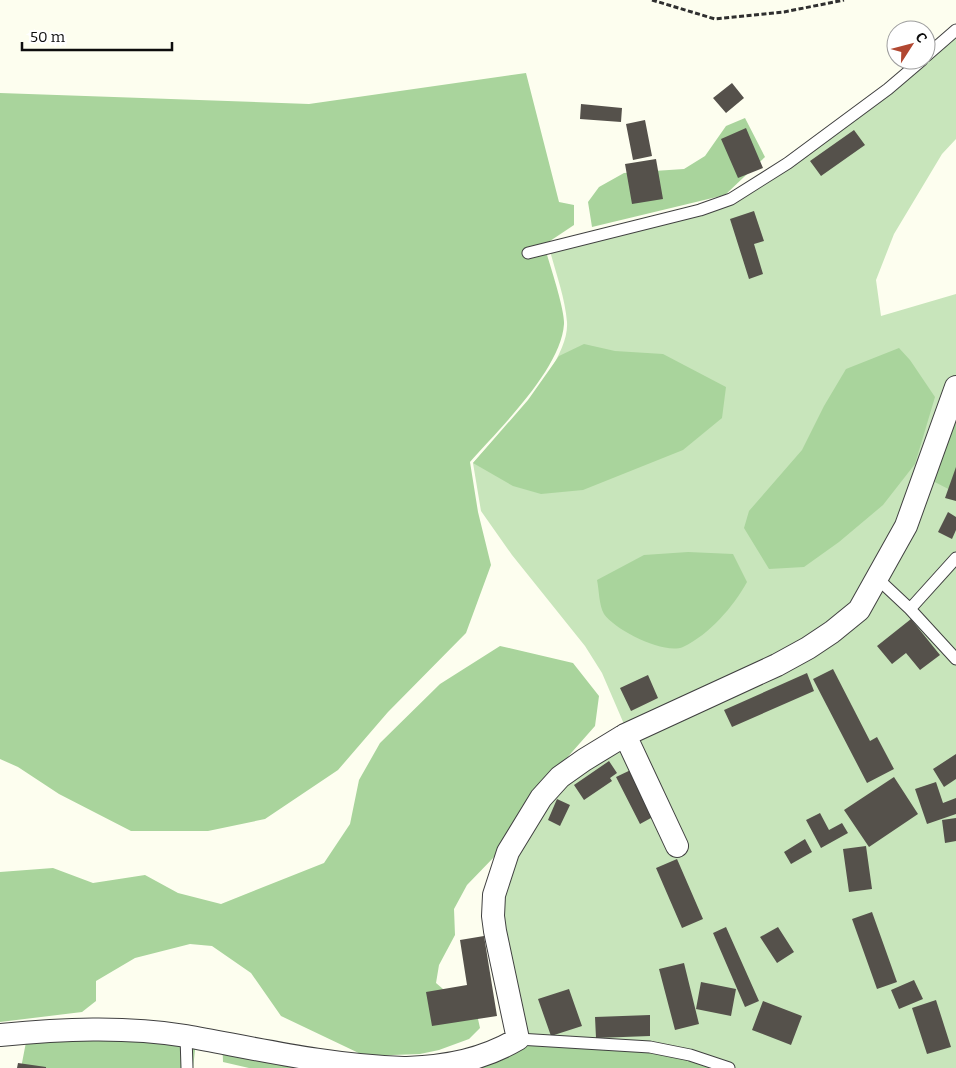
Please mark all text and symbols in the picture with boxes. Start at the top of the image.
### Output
scale bar [22,20,172,52]
north arrow [886,20,936,70]
text: 50 m [30,28,66,46]
text: С [912,29,931,46]

